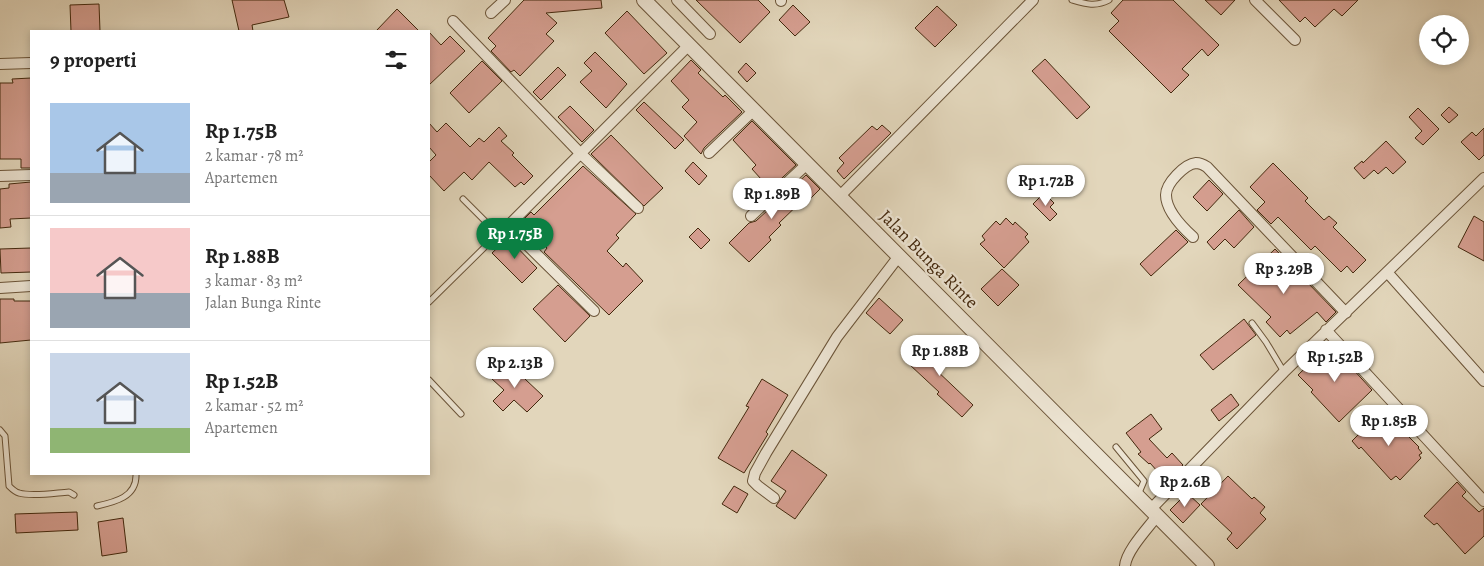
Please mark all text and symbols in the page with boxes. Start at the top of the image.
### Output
map controls [1419,15,1469,65]
button: locate [1419,15,1469,65]
text: 9 properti [50,46,137,74]
icon: filters [382,46,410,74]
text: Rp 1.75B [205,117,277,145]
icon: home [90,123,150,183]
text: 2 kamar · 78 m² [205,145,303,167]
pin: Rp 1.72B [994,164,1098,207]
text: Apartemen [205,167,278,189]
text: Rp 1.72B [1018,170,1074,192]
pin: Rp 1.89B [720,178,824,220]
text: Rp 1.89B [744,183,800,205]
street label: Jalan Bunga Rinte [874,204,984,314]
pin: Rp 1.75B [463,218,567,260]
text: Rp 1.75B [487,223,543,245]
text: Rp 1.88B [205,242,280,270]
icon: home [90,248,150,308]
pin: Rp 3.29B [1232,252,1336,295]
text: Rp 3.29B [1255,258,1313,280]
text: 3 kamar · 83 m² [205,270,302,292]
text: Jalan Bunga Rinte [205,292,321,314]
pin: Rp 1.88B [888,334,992,377]
text: Rp 1.88B [912,340,968,362]
pin: Rp 1.52B [1283,340,1387,383]
pin: Rp 2.13B [463,346,567,389]
text: Rp 1.52B [1307,346,1363,368]
text: Rp 2.13B [487,352,543,374]
text: Rp 1.52B [205,367,279,395]
icon: home [90,373,150,433]
text: 2 kamar · 52 m² [205,395,303,417]
pin: Rp 1.85B [1337,404,1441,447]
text: Rp 1.85B [1361,410,1417,432]
text: Apartemen [205,417,278,439]
pin: Rp 2.6B [1139,466,1231,508]
text: Rp 2.6B [1160,471,1210,493]

